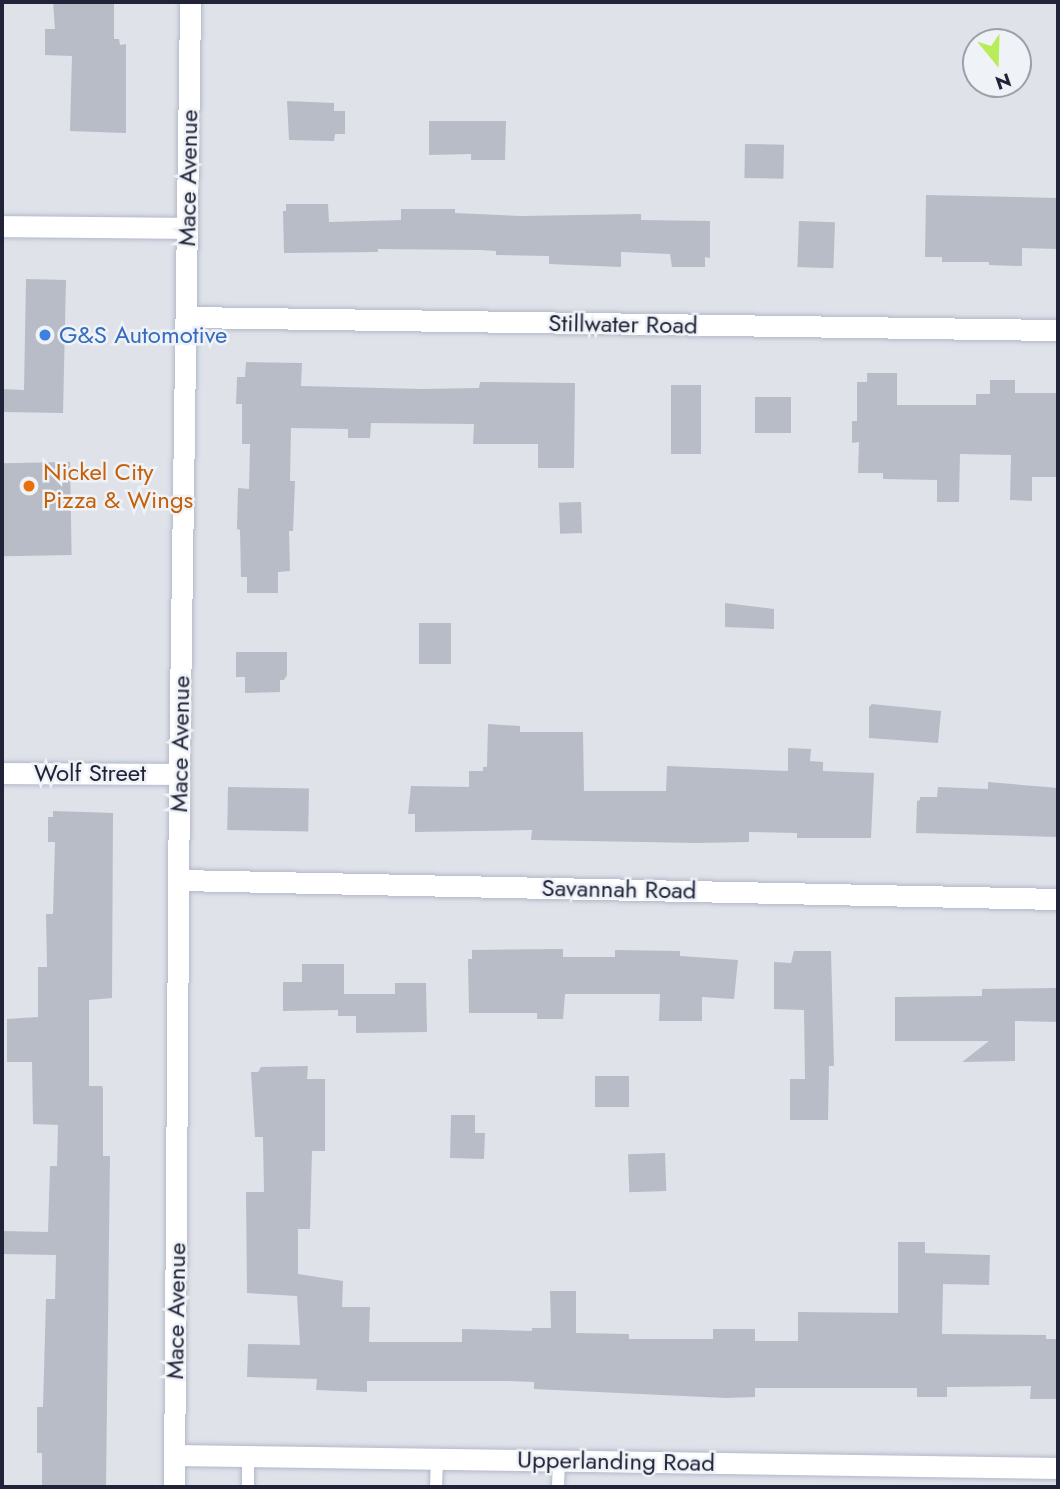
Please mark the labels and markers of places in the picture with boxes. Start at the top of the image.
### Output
place label: G&S Automotive [59,321,227,349]
marker: G&S Automotive [37,327,53,343]
place label: Nickel City Pizza & Wings [43,458,193,514]
marker: Nickel City Pizza & Wings [21,478,37,494]

